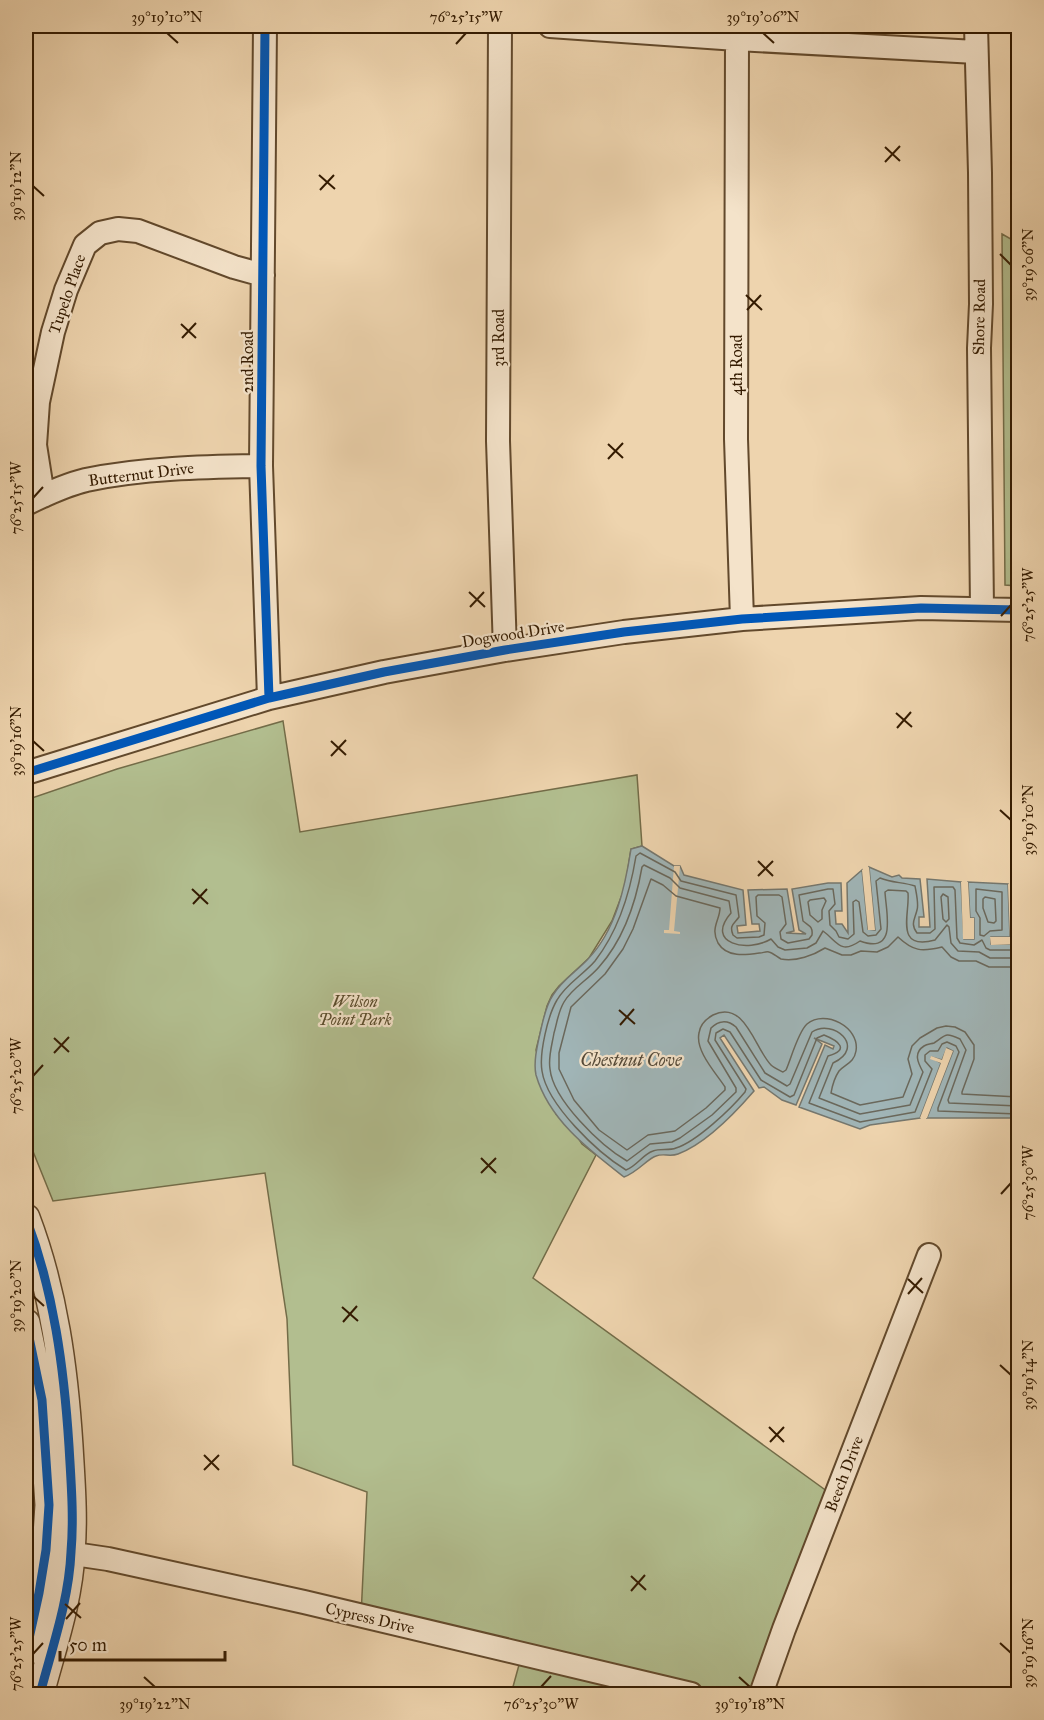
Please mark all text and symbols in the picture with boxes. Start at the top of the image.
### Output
text: 39°19'10"N [131,8,203,26]
text: 76°25'15"W [429,8,503,26]
text: 39°19'06"N [726,8,800,26]
text: 39°19'12"N [7,151,25,221]
text: 39°19'06"N [1019,228,1037,302]
street label: Tupelo Place [44,251,90,337]
street label: Shore Road [969,279,989,355]
street label: 3rd Road [489,309,508,367]
street label: 2nd Road [238,331,257,393]
street label: 4th Road [727,334,746,396]
street label: Butternut Drive [87,458,195,490]
text: 76°25'15"W [7,461,25,535]
text: 76°25'25"W [1019,567,1037,642]
street label: Dogwood Drive [460,616,566,652]
text: 39°19'16"N [7,706,25,776]
text: 39°19'10"N [1019,784,1037,856]
park label: Wilson Point Park [318,992,392,1029]
text: 76°25'20"W [7,1037,25,1114]
water label: Chestnut Cove [580,1049,683,1071]
text: 76°25'30"W [1019,1145,1037,1221]
text: 39°19'20"N [7,1259,25,1332]
text: 39°19'14"N [1019,1339,1037,1411]
street label: Beech Drive [821,1433,867,1515]
street label: Cypress Drive [324,1599,417,1638]
text: 76°25'25"W [7,1616,25,1691]
text: 39°19'16"N [1019,1618,1037,1688]
scale bar [60,1624,225,1662]
text: 50 m [69,1634,107,1656]
text: 39°19'22"N [119,1695,191,1713]
text: 76°25'30"W [503,1695,579,1713]
text: 39°19'18"N [715,1695,786,1713]

